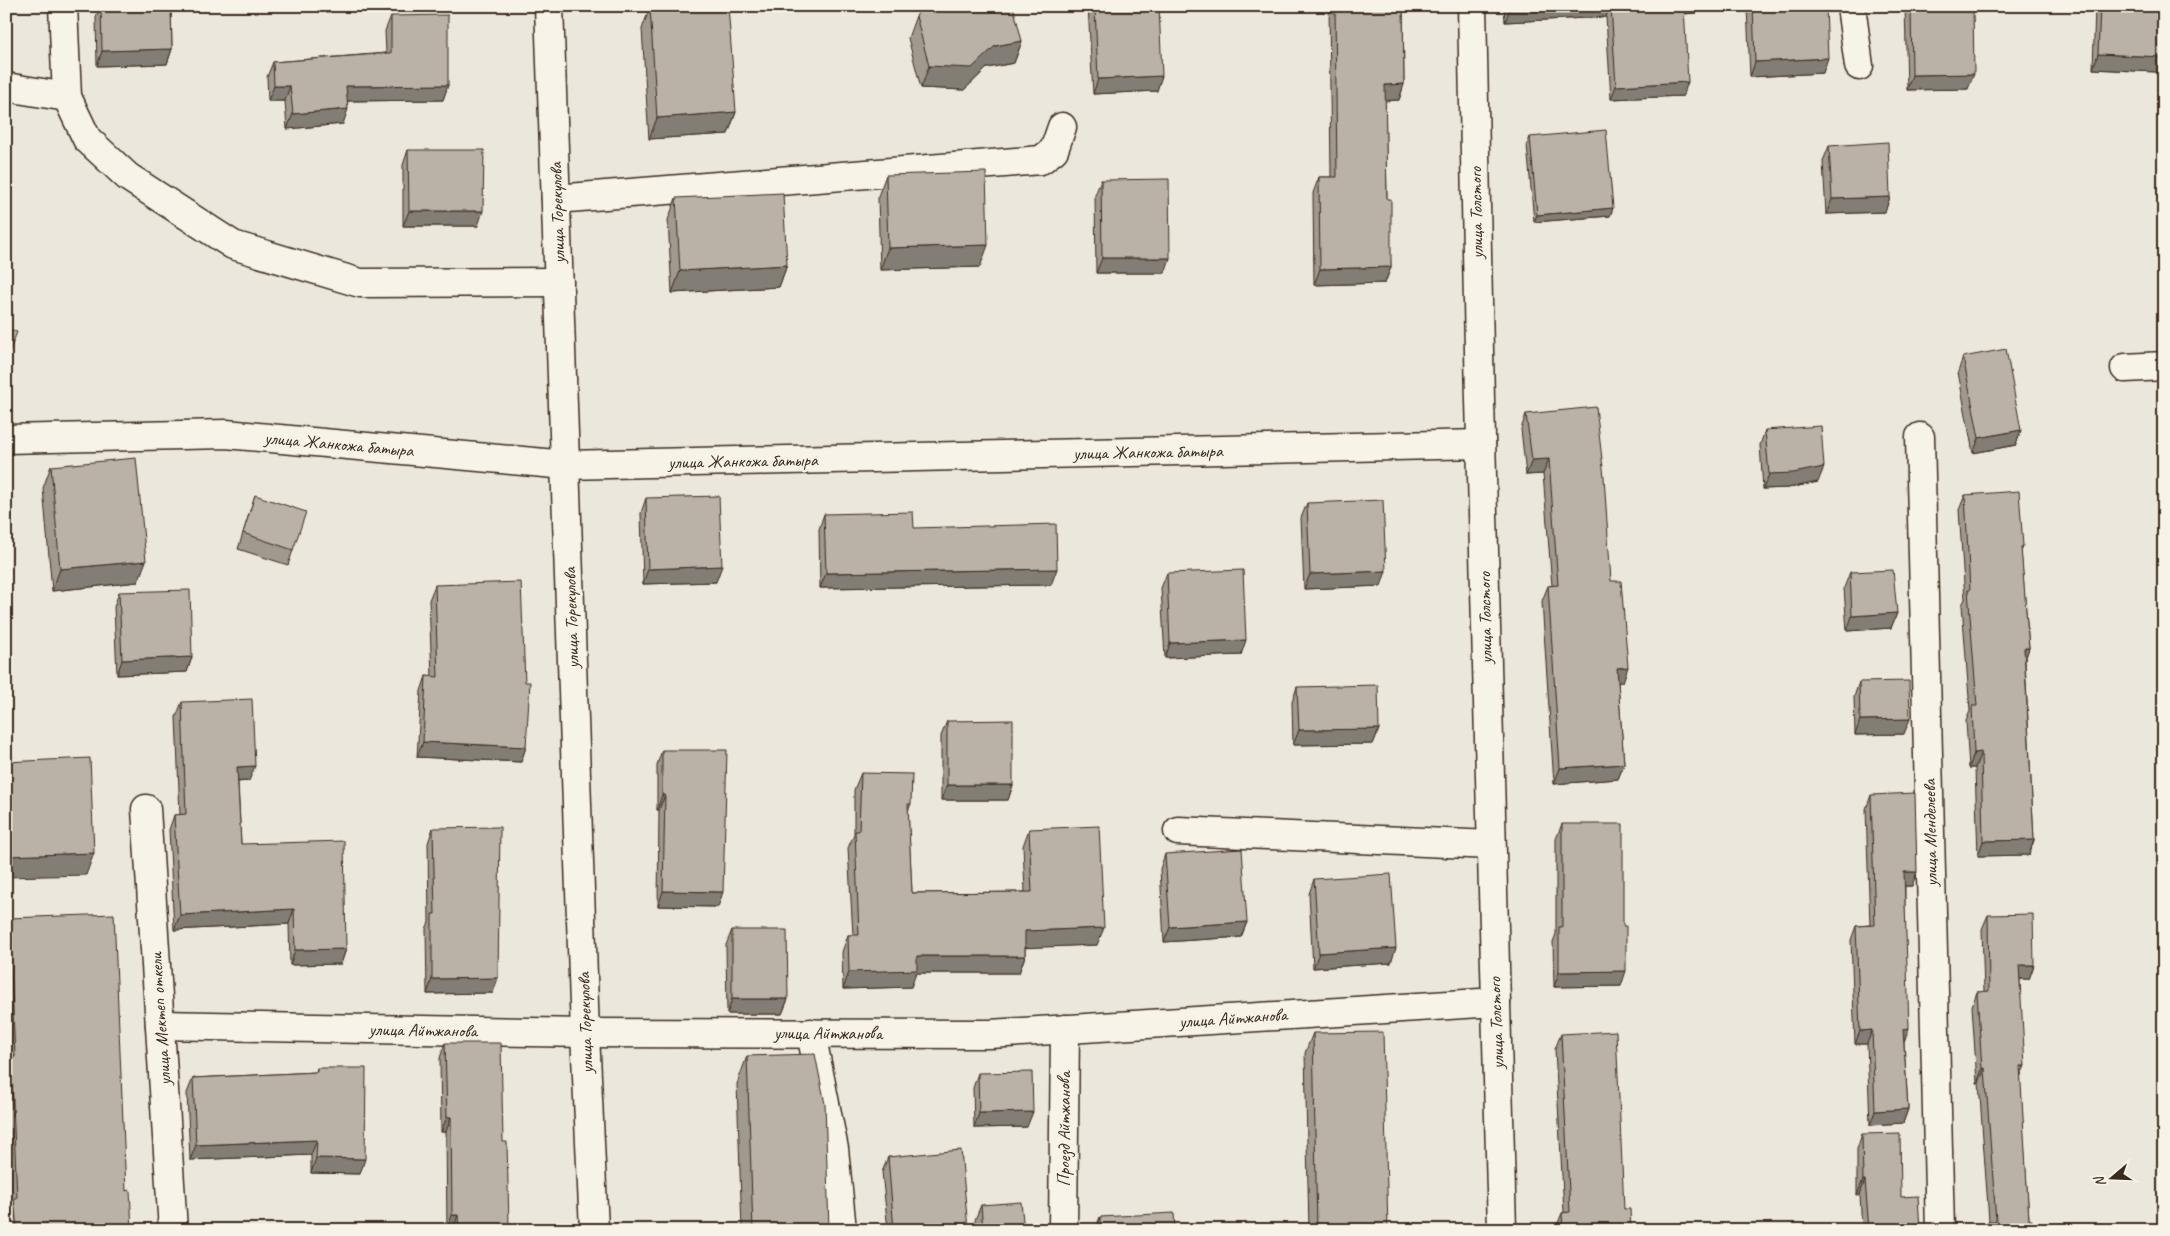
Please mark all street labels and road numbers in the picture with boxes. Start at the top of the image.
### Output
street label: улица Торекулова [544,160,570,265]
street label: улица Толстого [1464,165,1488,260]
street label: улица Жанкожа батыра [263,426,416,462]
street label: улица Жанкожа батыра [1072,440,1224,464]
street label: улица Жанкожа батыра [667,449,819,473]
street label: улица Торекулова [558,565,584,670]
street label: улица Толстого [1473,570,1497,665]
street label: улица Менделеева [1918,777,1942,888]
street label: улица Мектеп откели [144,951,176,1087]
street label: улица Торекулова [572,970,598,1075]
street label: улица Толстого [1483,975,1509,1070]
street label: улица Айтжанова [1177,1003,1289,1033]
street label: улица Айтжанова [368,1018,479,1042]
street label: улица Айтжанова [773,1022,884,1044]
street label: Проезд Айтжанова [1053,1070,1076,1186]

